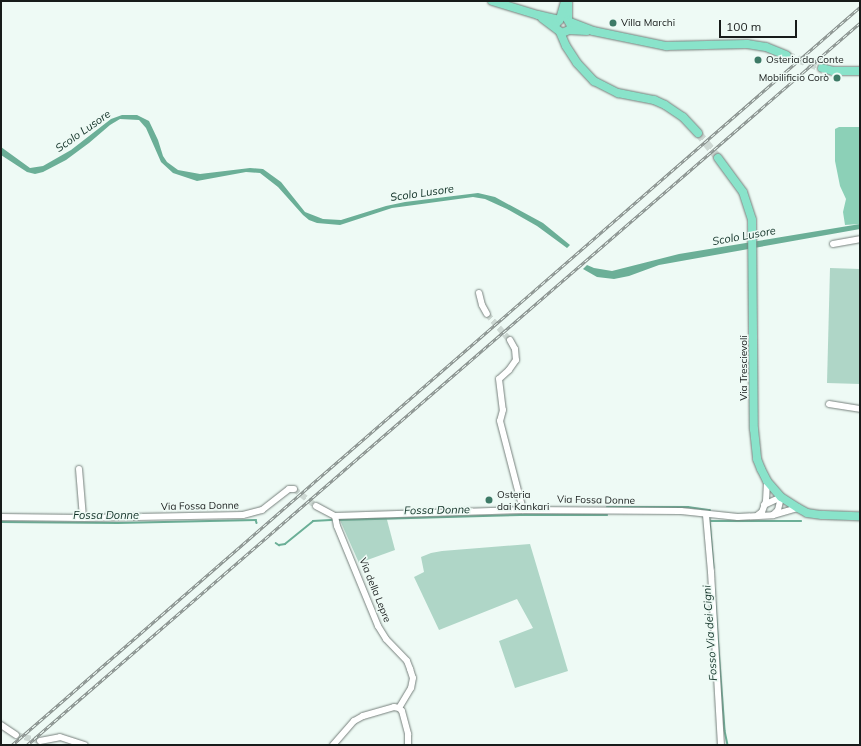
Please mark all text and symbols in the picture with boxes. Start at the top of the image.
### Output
scale bar [721,12,799,38]
place label: Villa Marchi [621,17,675,29]
marker: Villa Marchi [608,18,618,28]
text: 100 m [726,19,761,34]
place label: Osteria da Conte [766,54,844,66]
marker: Osteria da Conte [753,55,763,65]
place label: Mobilificio Corò [759,72,829,84]
marker: Mobilificio Corò [832,73,842,83]
water label: Scolo Lusore [53,107,113,155]
water label: Scolo Lusore [389,182,455,204]
water label: Scolo Lusore [711,224,777,248]
street label: Via Trescievoli [738,335,750,401]
place label: Osteria dai Kankari [497,488,549,512]
street label: Via Fossa Donne [557,493,635,507]
marker: Osteria dai Kankari [484,495,494,505]
street label: Via Fossa Donne [161,499,239,513]
water label: Fossa Donne [404,503,470,517]
water label: Fossa Donne [73,508,139,522]
street label: Via della Lepre [357,556,393,624]
water label: Fosso Via dei Cigni [700,585,720,681]

